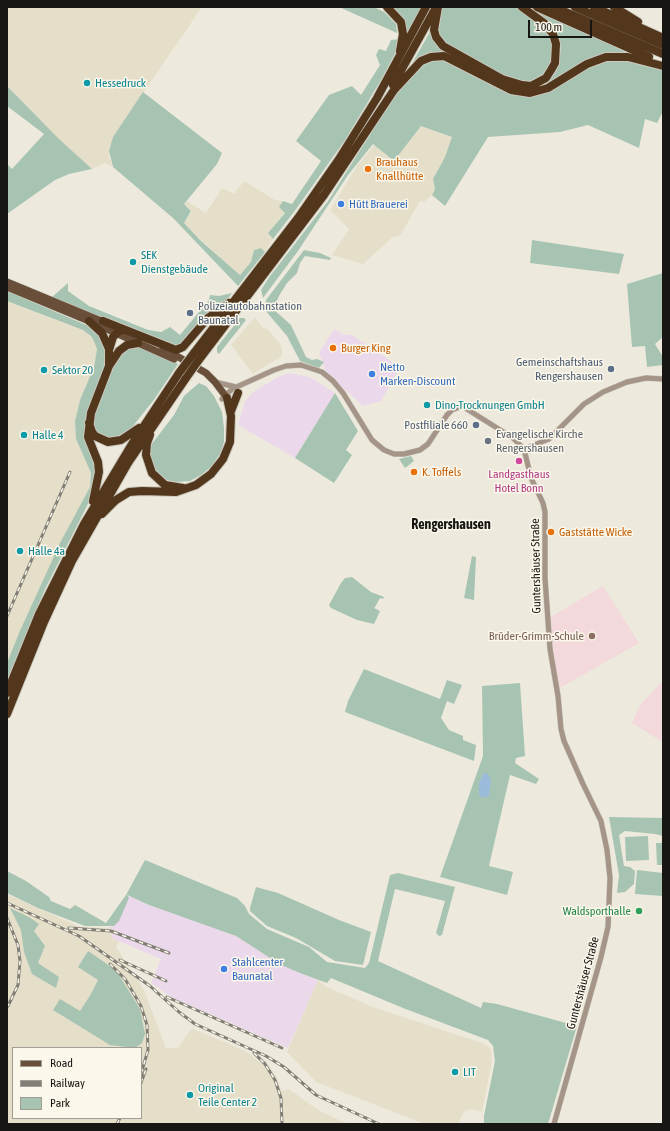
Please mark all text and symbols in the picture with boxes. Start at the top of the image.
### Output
scale bar [530,12,594,38]
text: 100 m [535,20,562,34]
place label: Hessedruck [95,76,146,90]
marker: Hessedruck [82,78,92,88]
place label: Brauhaus Knallhütte [376,155,423,183]
marker: Brauhaus Knallhütte [363,164,373,174]
place label: Hütt Brauerei [349,197,408,211]
marker: Hütt Brauerei [336,199,346,209]
place label: SEK Dienstgebäude [141,248,208,276]
marker: SEK Dienstgebäude [128,257,138,267]
place label: Polizeiautobahnstation Baunatal [198,299,302,327]
marker: Polizeiautobahnstation Baunatal [185,308,195,318]
place label: Burger King [341,341,391,355]
marker: Burger King [328,343,338,353]
place label: Gemeinschaftshaus Rengershausen [516,355,603,383]
place label: Netto Marken-Discount [380,360,455,388]
place label: Sektor 20 [52,363,93,377]
marker: Gemeinschaftshaus Rengershausen [606,364,616,374]
marker: Sektor 20 [39,365,49,375]
marker: Netto Marken-Discount [367,369,377,379]
place label: Dino-Trocknungen GmbH [435,398,545,412]
marker: Dino-Trocknungen GmbH [422,400,432,410]
place label: Postfiliale 660 [404,418,468,432]
marker: Postfiliale 660 [471,420,481,430]
place label: Evangelische Kirche Rengershausen [496,427,583,455]
place label: Halle 4 [32,428,64,442]
marker: Halle 4 [19,430,29,440]
marker: Evangelische Kirche Rengershausen [483,436,493,446]
marker: Landgasthaus Hotel Bonn [514,456,524,466]
place label: K. Toffels [422,465,461,479]
marker: K. Toffels [409,467,419,477]
place label: Landgasthaus Hotel Bonn [488,467,550,495]
district label: Rengershausen [411,517,491,533]
street label: Guntershäuser Straße [528,518,544,614]
place label: Gaststätte Wicke [559,525,632,539]
marker: Gaststätte Wicke [546,527,556,537]
place label: Halle 4a [28,544,65,558]
marker: Halle 4a [15,546,25,556]
place label: Brüder-Grimm-Schule [489,629,584,643]
marker: Brüder-Grimm-Schule [587,631,597,641]
place label: Waldsporthalle [563,904,631,918]
marker: Waldsporthalle [634,906,644,916]
street label: Guntershäuser Straße [564,935,602,1031]
place label: Stahlcenter Baunatal [232,955,283,983]
marker: Stahlcenter Baunatal [219,964,229,974]
legend [12,1047,142,1119]
text: Road [50,1056,73,1070]
place label: LIT [463,1065,476,1079]
marker: LIT [450,1067,460,1077]
text: Railway [50,1076,85,1090]
place label: Original Teile Center 2 [198,1081,257,1109]
marker: Original Teile Center 2 [185,1090,195,1100]
text: Park [50,1096,70,1110]

